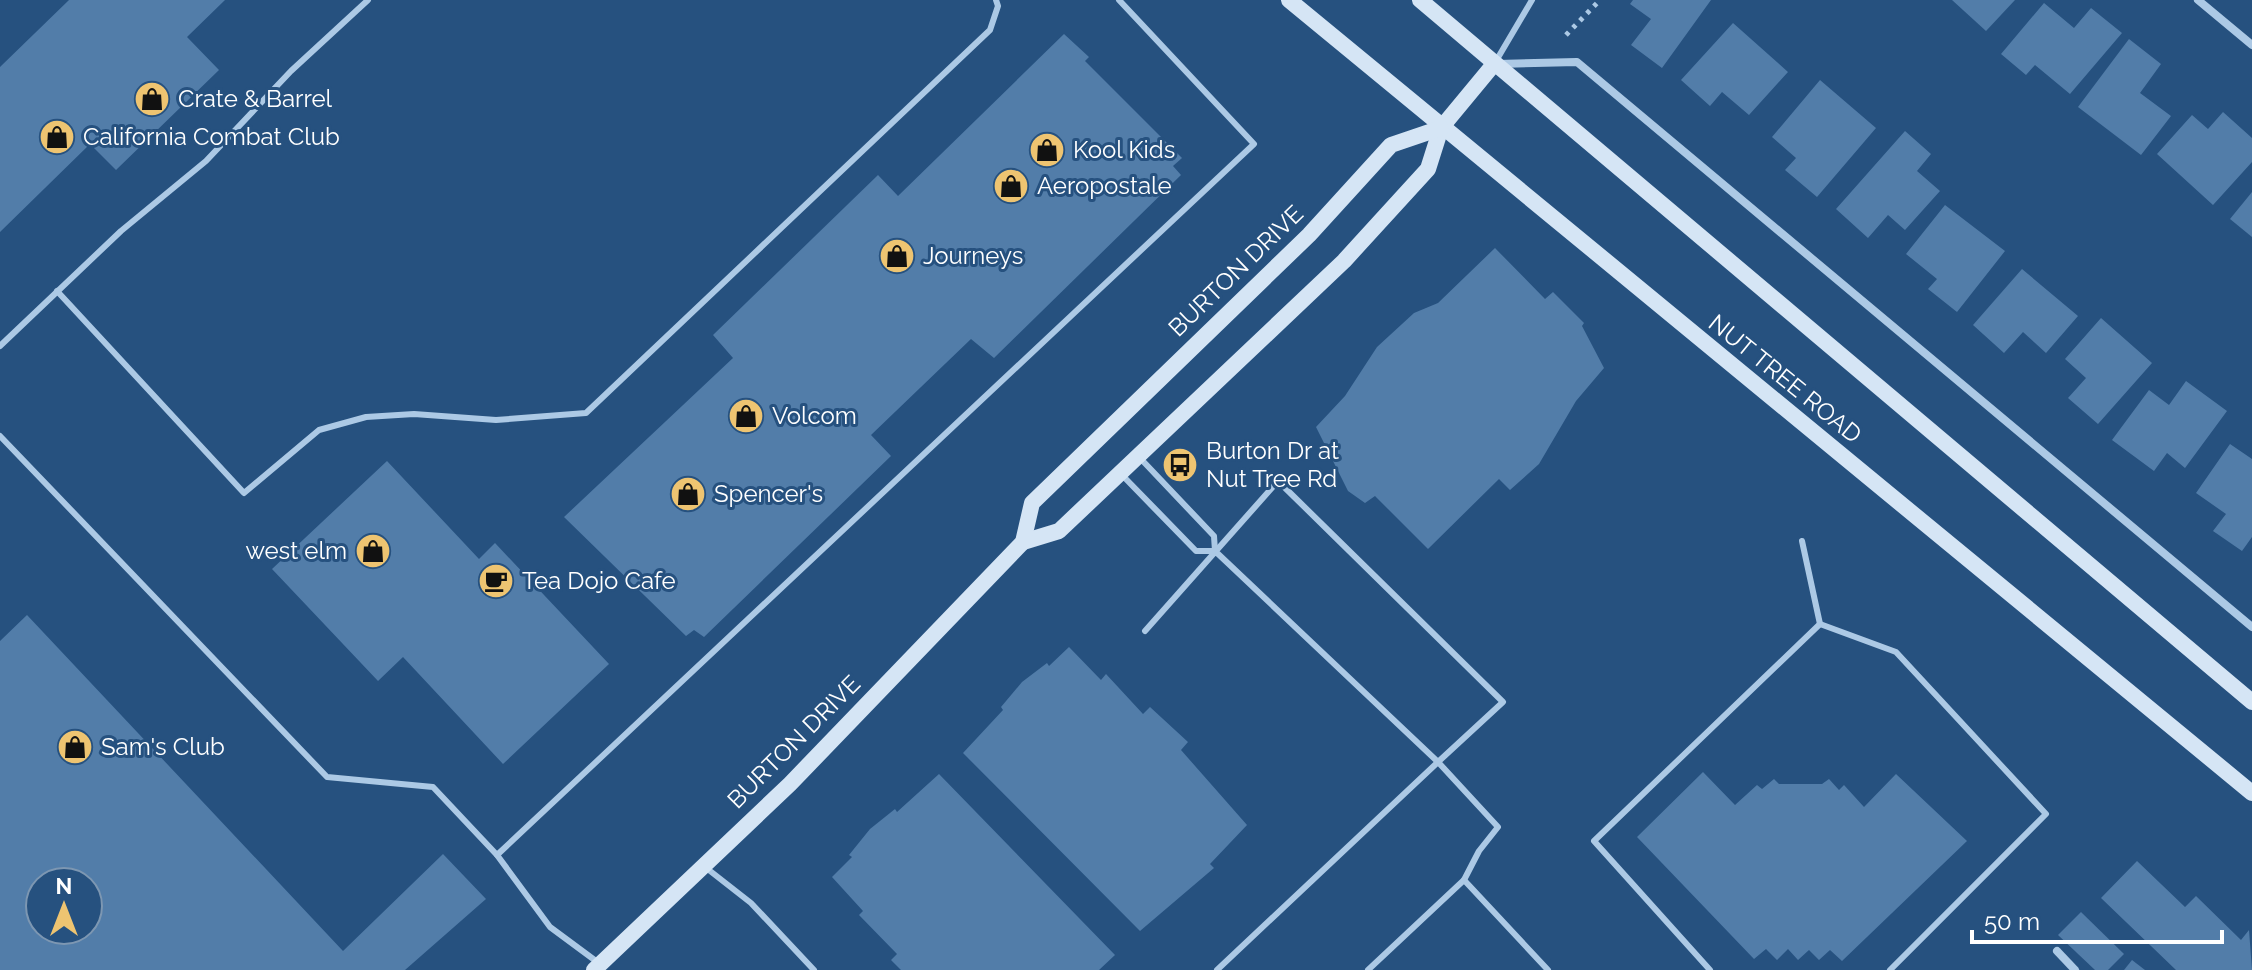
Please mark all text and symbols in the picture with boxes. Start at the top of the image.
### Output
shop icon: Crate & Barrel [133,80,171,118]
place label: Crate & Barrel [178,84,333,113]
shop icon: California Combat Club [38,118,76,156]
place label: California Combat Club [83,122,340,151]
shop icon: Kool Kids [1028,131,1066,169]
place label: Kool Kids [1073,135,1175,164]
shop icon: Aeropostale [992,167,1030,205]
place label: Aeropostale [1037,171,1172,200]
street label: BURTON DRIVE [1162,199,1309,342]
shop icon: Journeys [878,237,916,275]
place label: Journeys [923,241,1023,270]
street label: NUT TREE ROAD [1703,308,1868,449]
shop icon: Volcom [727,397,765,435]
place label: Volcom [772,401,857,430]
place label: Burton Dr at Nut Tree Rd [1206,436,1339,493]
bus stop icon: Burton Dr at Nut Tree Rd [1161,446,1199,484]
shop icon: Spencer's [669,475,707,513]
place label: Spencer's [714,479,823,508]
shop icon: west elm [354,532,392,570]
place label: west elm [245,536,347,565]
cafe icon: Tea Dojo Cafe [477,562,515,600]
place label: Tea Dojo Cafe [522,566,676,595]
street label: BURTON DRIVE [721,669,866,814]
shop icon: Sam's Club [56,728,94,766]
place label: Sam's Club [101,732,225,761]
north arrow [24,866,104,946]
text: N [56,873,72,899]
scale bar [1972,894,2222,944]
text: 50 m [1984,907,2040,936]

